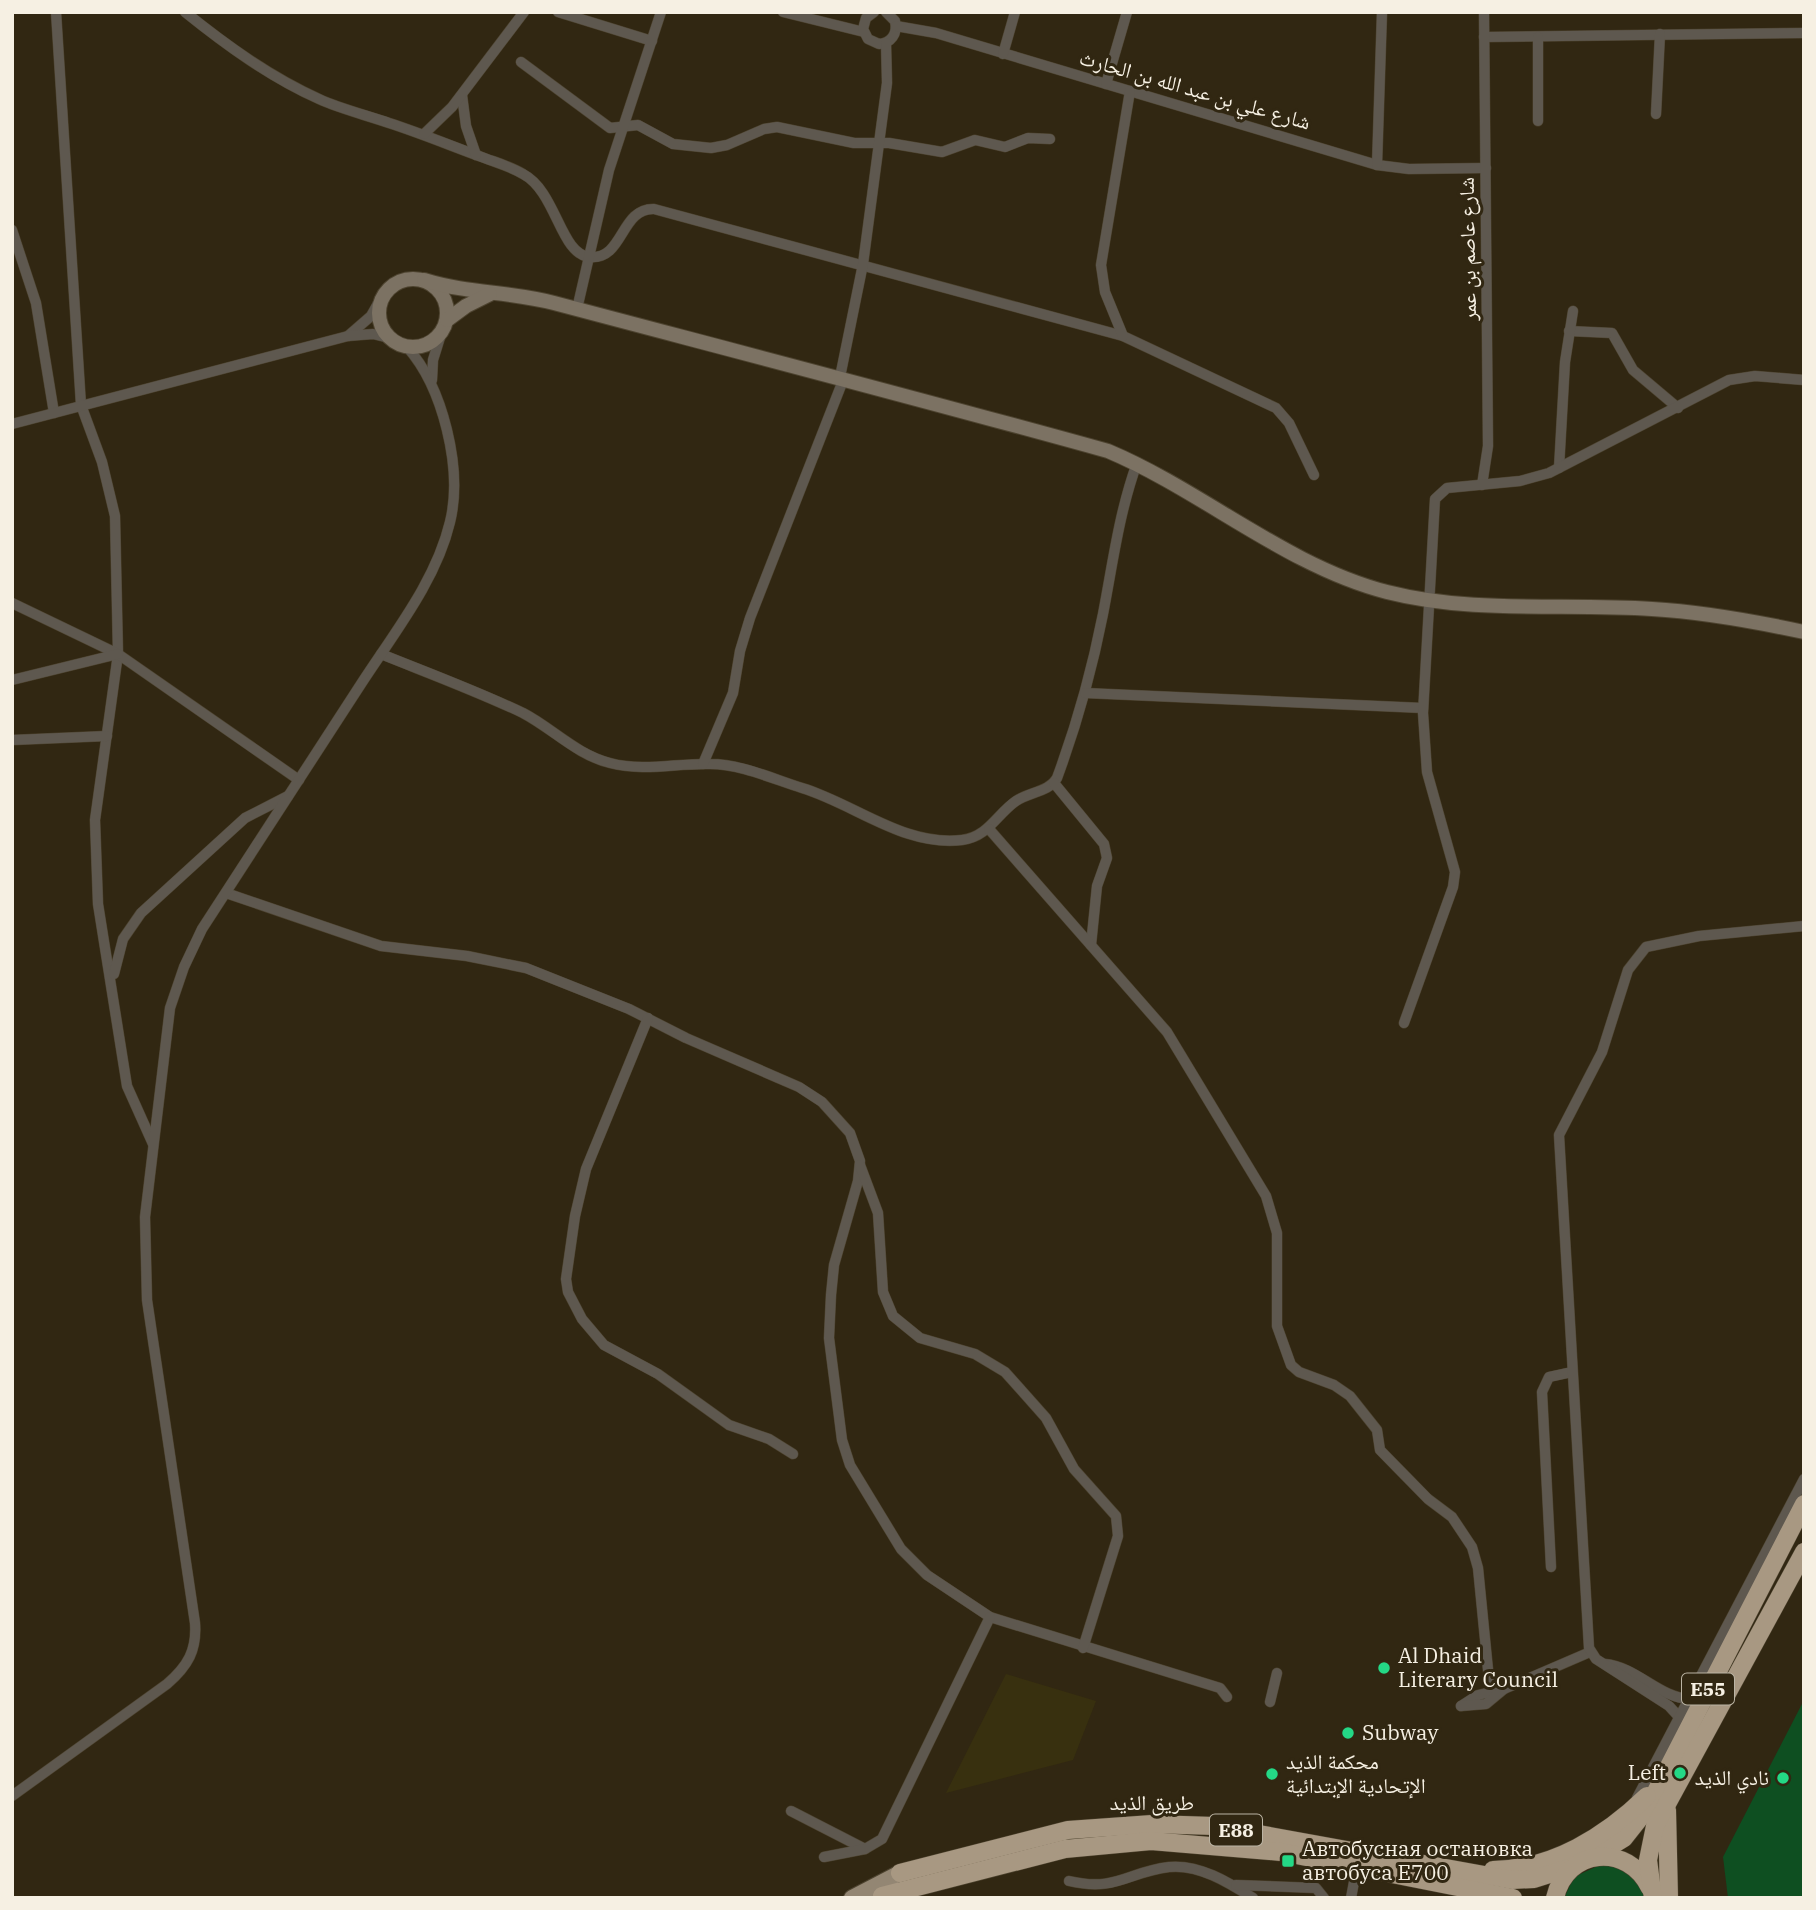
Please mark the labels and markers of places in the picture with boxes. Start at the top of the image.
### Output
place label: Al Dhaid Literary Council [1398,1641,1558,1693]
marker: Al Dhaid Literary Council [1376,1660,1392,1676]
place label: Subway [1362,1718,1439,1746]
marker: Subway [1340,1725,1356,1741]
place label: محكمة الذيد الإتحادية الإبتدائية [1286,1747,1426,1799]
place label: Left [1628,1758,1666,1786]
place label: نادي الذيد [1695,1763,1769,1794]
marker: Left [1672,1765,1688,1781]
marker: محكمة الذيد الإتحادية الإبتدائية [1264,1766,1280,1782]
marker: نادي الذيد [1775,1770,1791,1786]
place label: Автобусная остановка автобуса Е700 [1302,1834,1533,1886]
marker: Автобусная остановка автобуса Е700 [1280,1853,1296,1869]

